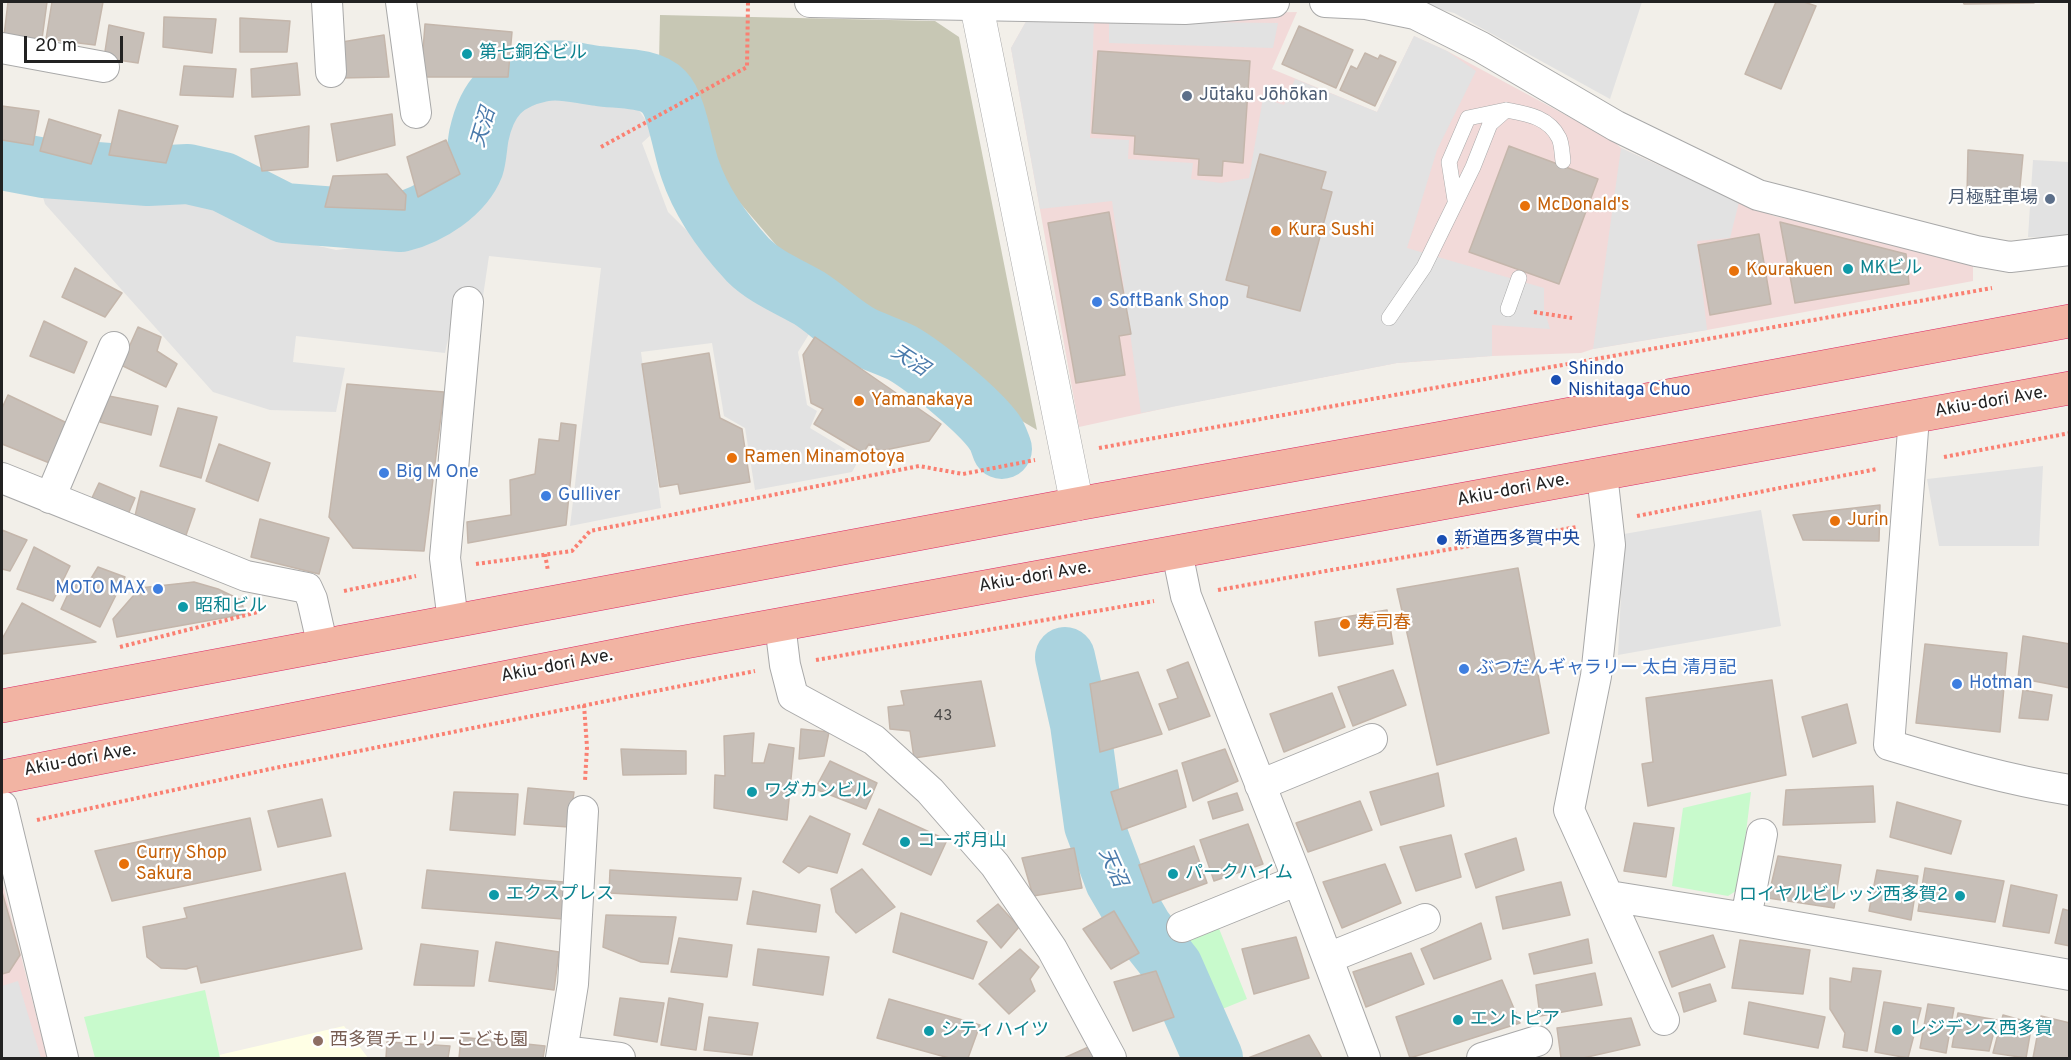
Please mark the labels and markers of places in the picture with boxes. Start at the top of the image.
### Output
place label: 第七銅谷ビル [479,43,587,65]
marker: 第七銅谷ビル [460,47,474,61]
place label: Jūtaku Jōhōkan [1199,85,1328,107]
marker: Jūtaku Jōhōkan [1180,89,1194,103]
place label: 月極駐車場 [1948,188,2038,210]
marker: 月極駐車場 [2043,192,2057,206]
place label: McDonald's [1537,195,1629,217]
marker: McDonald's [1518,199,1532,213]
place label: Kura Sushi [1288,220,1374,242]
marker: Kura Sushi [1269,224,1283,238]
place label: MKビル [1860,258,1922,280]
place label: Kourakuen [1746,260,1833,282]
marker: MKビル [1841,262,1855,276]
marker: Kourakuen [1727,264,1741,278]
place label: SoftBank Shop [1109,291,1229,313]
marker: SoftBank Shop [1090,295,1104,309]
place label: Shindo Nishitaga Chuo [1568,359,1691,401]
marker: Shindo Nishitaga Chuo [1549,373,1563,387]
place label: Yamanakaya [871,390,973,412]
marker: Yamanakaya [852,394,866,408]
place label: Ramen Minamotoya [744,447,905,469]
marker: Ramen Minamotoya [725,451,739,465]
place label: Big M One [396,462,479,484]
marker: Big M One [377,466,391,480]
place label: Gulliver [558,485,621,507]
marker: Gulliver [539,489,553,503]
place label: Jurin [1847,510,1889,532]
marker: Jurin [1828,514,1842,528]
place label: 新道西多賀中央 [1454,529,1580,551]
marker: 新道西多賀中央 [1435,533,1449,547]
place label: MOTO MAX [55,578,146,600]
marker: MOTO MAX [151,582,165,596]
place label: 昭和ビル [195,596,267,618]
marker: 昭和ビル [176,600,190,614]
place label: 寿司春 [1357,613,1411,635]
marker: 寿司春 [1338,617,1352,631]
place label: ぶつだんギャラリー 太白 清月記 [1476,658,1736,680]
marker: ぶつだんギャラリー 太白 清月記 [1457,662,1471,676]
place label: Hotman [1969,673,2033,695]
marker: Hotman [1950,677,1964,691]
place label: ワダカンビル [764,781,872,803]
marker: ワダカンビル [745,785,759,799]
place label: コーポ月山 [917,831,1007,853]
marker: コーポ月山 [898,835,912,849]
place label: Curry Shop Sakura [136,843,227,886]
marker: Curry Shop Sakura [117,857,131,871]
place label: パークハイム [1185,863,1293,885]
marker: パークハイム [1166,867,1180,881]
place label: エクスプレス [506,884,614,906]
place label: ロイヤルビレッジ西多賀2 [1739,885,1948,907]
marker: エクスプレス [487,888,501,902]
marker: ロイヤルビレッジ西多賀2 [1953,889,1967,903]
place label: エントピア [1470,1009,1560,1031]
marker: エントピア [1451,1013,1465,1027]
place label: レジデンス西多賀 [1909,1019,2053,1041]
place label: シティハイツ [941,1020,1049,1042]
marker: レジデンス西多賀 [1890,1023,1904,1037]
marker: シティハイツ [922,1024,936,1038]
place label: 西多賀チェリーこども園 [330,1030,528,1052]
marker: 西多賀チェリーこども園 [311,1034,325,1048]

